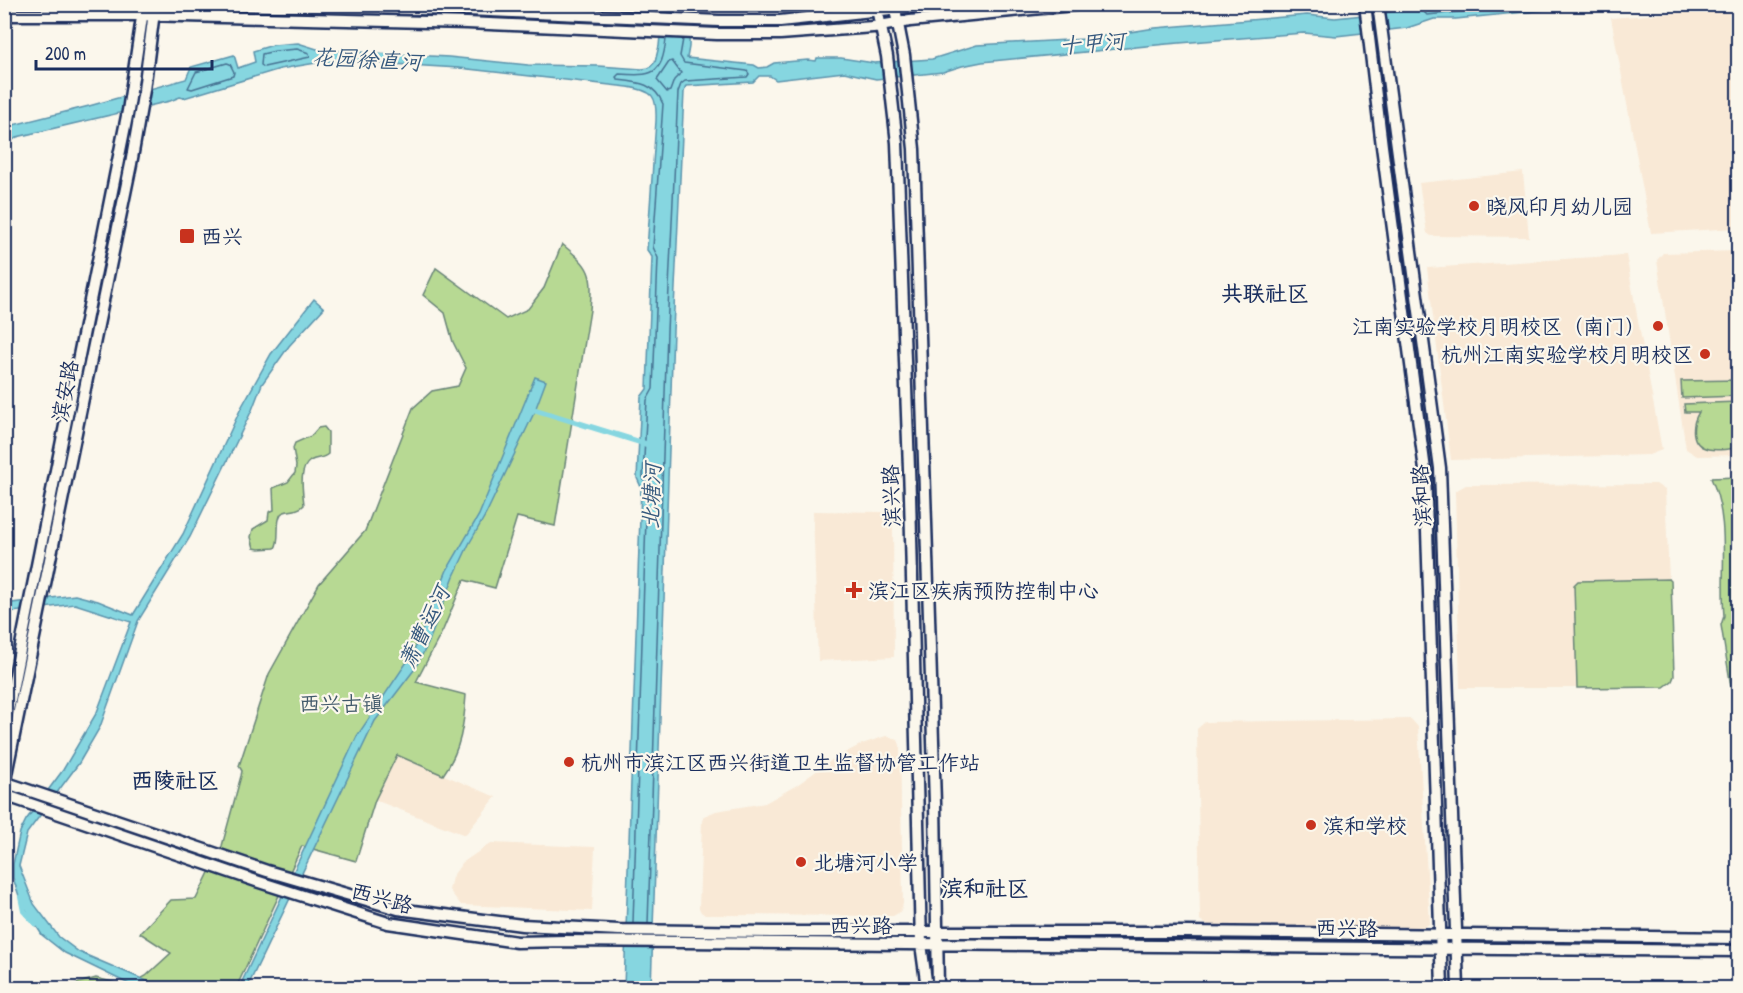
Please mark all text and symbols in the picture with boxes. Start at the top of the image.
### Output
water label: 十甲河 [1058,25,1129,61]
scale bar [36,33,212,71]
text: 200 m [45,41,86,66]
water label: 花园徐直河 [311,41,426,77]
place label: 晓风印月幼儿园 [1486,192,1633,221]
marker: 晓风印月幼儿园 [1467,199,1481,213]
place label: 西兴 [201,222,243,251]
marker: 西兴 [178,227,196,245]
district label: 共联社区 [1221,278,1309,308]
place label: 江南实验学校月明校区（南门） [1352,312,1646,341]
marker: 江南实验学校月明校区（南门） [1651,319,1665,333]
place label: 杭州江南实验学校月明校区 [1441,340,1693,369]
marker: 杭州江南实验学校月明校区 [1698,347,1712,361]
street label: 滨安路 [45,357,85,425]
water label: 北塘河 [635,460,667,530]
street label: 滨兴路 [875,464,907,528]
street label: 滨和路 [1405,464,1437,528]
place label: 滨江区疾病预防控制中心 [868,576,1099,605]
water label: 萧曹运河 [391,578,458,673]
marker: 滨江区疾病预防控制中心 [845,581,863,599]
park label: 西兴古镇 [299,689,383,718]
place label: 杭州市滨江区西兴街道卫生监督协管工作站 [581,748,980,777]
marker: 杭州市滨江区西兴街道卫生监督协管工作站 [562,755,576,769]
district label: 西陵社区 [131,765,219,795]
place label: 滨和学校 [1323,811,1407,840]
marker: 滨和学校 [1304,818,1318,832]
place label: 北塘河小学 [813,848,918,877]
marker: 北塘河小学 [794,855,808,869]
district label: 滨和社区 [941,873,1029,903]
street label: 西兴路 [348,876,416,920]
street label: 西兴路 [830,911,893,940]
street label: 西兴路 [1315,913,1379,943]

